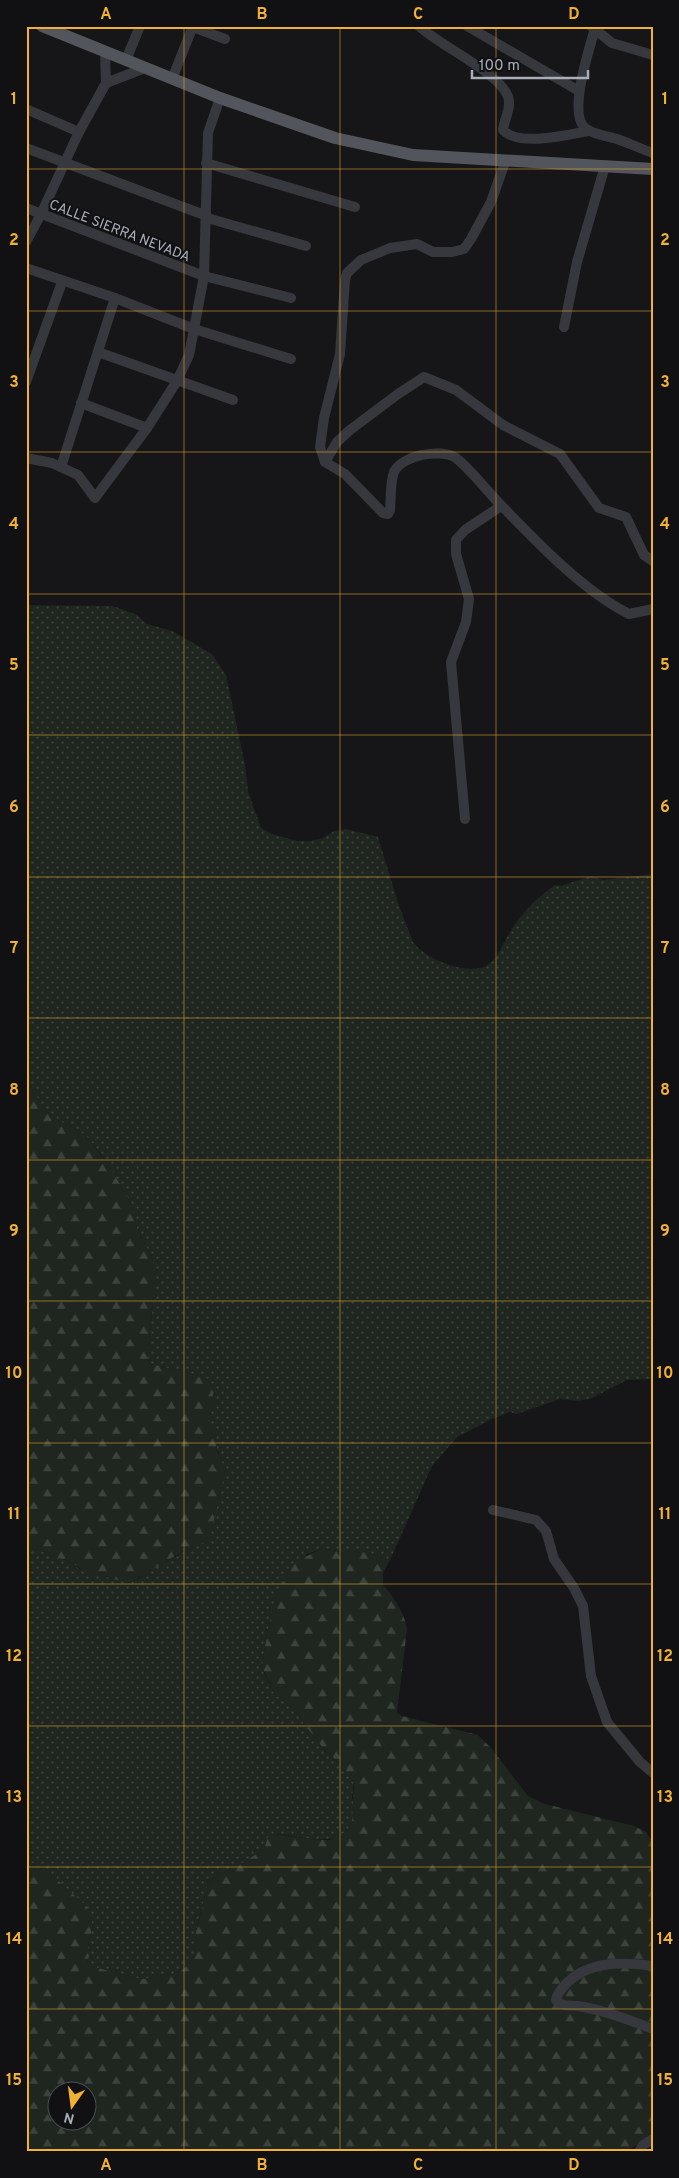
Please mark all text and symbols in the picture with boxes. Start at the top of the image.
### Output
text: A [100,5,112,25]
text: B [256,5,268,25]
text: C [413,5,423,25]
text: D [568,5,580,25]
scale bar [472,48,588,80]
text: 100 m [479,57,520,76]
text: 1 [11,90,17,110]
text: 1 [662,90,668,110]
street label: CALLE SIERRA NEVADA [46,197,193,266]
text: 2 [9,231,19,251]
text: 2 [660,231,670,251]
text: 3 [9,373,19,393]
text: 3 [660,373,670,393]
text: 4 [9,515,19,535]
text: 4 [660,515,670,535]
text: 5 [9,656,19,676]
text: 5 [660,656,670,676]
text: 6 [9,798,19,818]
text: 6 [660,798,670,818]
text: 7 [10,939,18,959]
text: 7 [661,939,669,959]
text: 8 [9,1081,19,1101]
text: 8 [660,1081,670,1101]
text: 9 [9,1222,19,1242]
text: 9 [660,1222,670,1242]
text: 10 [6,1364,22,1384]
text: 10 [657,1364,673,1384]
text: 11 [8,1505,20,1525]
text: 11 [659,1505,671,1525]
text: 12 [6,1647,22,1667]
text: 12 [657,1647,673,1667]
text: 13 [6,1788,22,1808]
text: 13 [657,1788,673,1808]
text: 14 [6,1930,22,1950]
text: 14 [657,1930,673,1950]
text: 15 [6,2071,22,2091]
text: 15 [657,2071,673,2091]
north arrow [48,2080,98,2130]
text: N [62,2108,76,2127]
text: A [100,2156,112,2176]
text: B [256,2156,268,2176]
text: C [413,2156,423,2176]
text: D [568,2156,580,2176]

